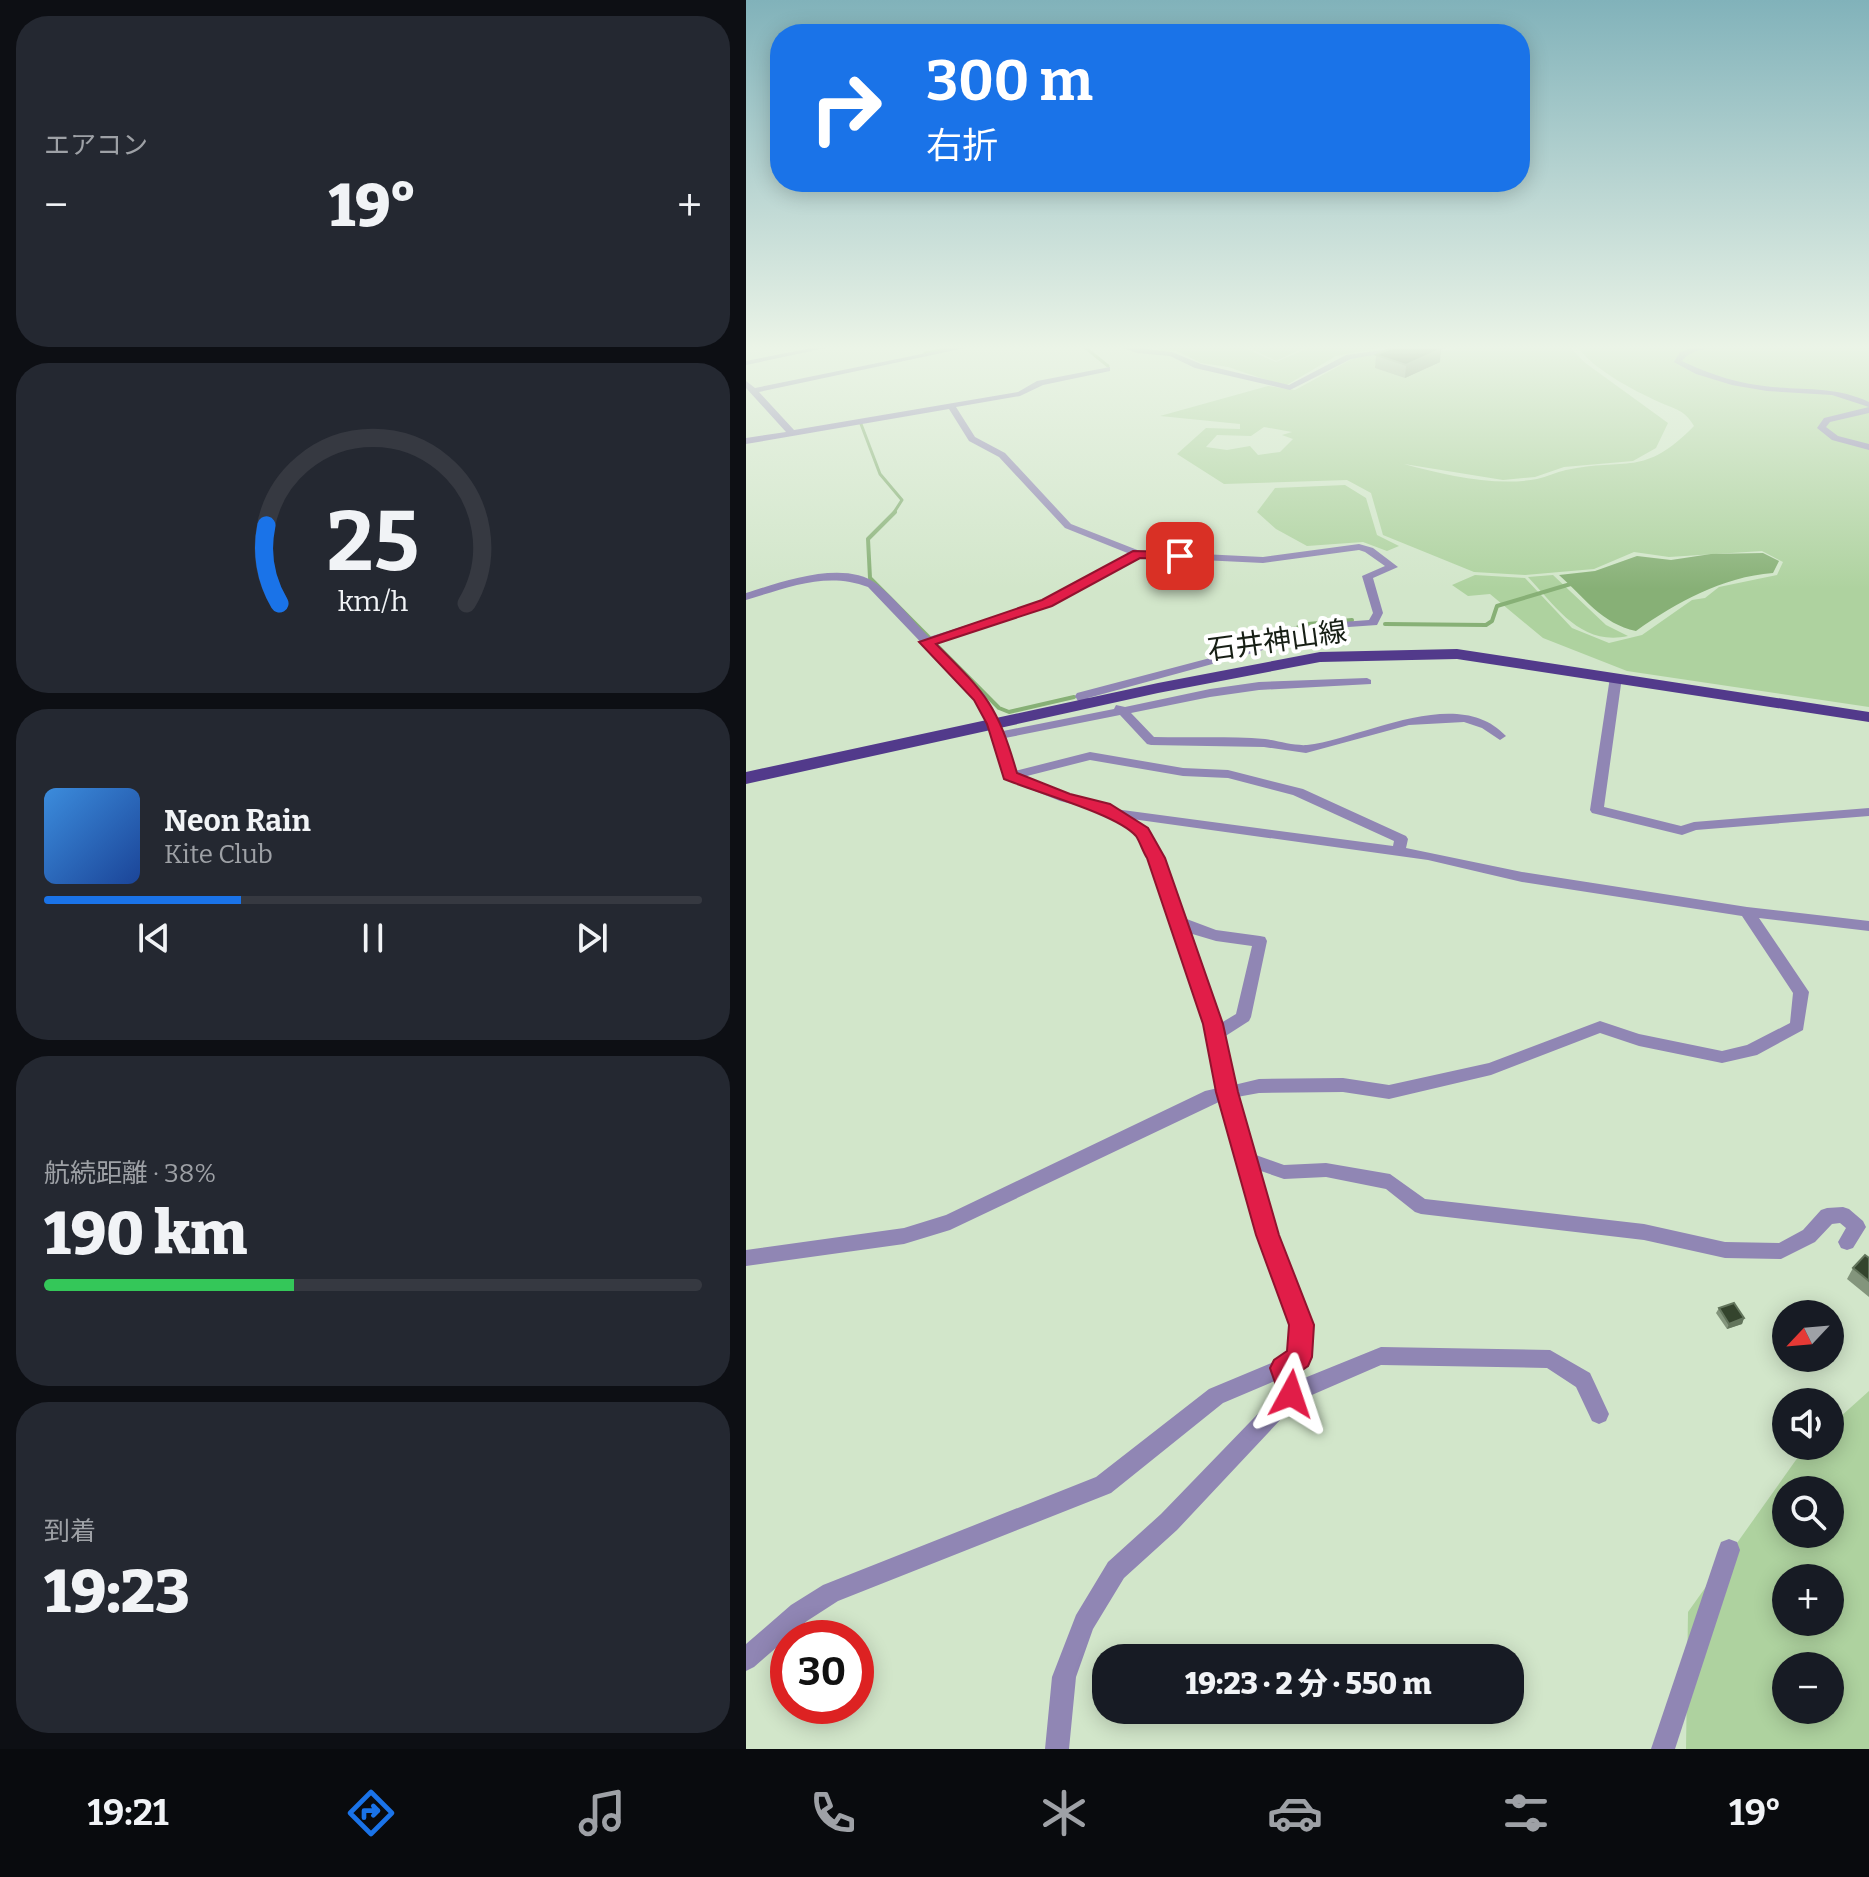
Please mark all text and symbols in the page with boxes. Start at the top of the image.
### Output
text: 300 m [926,48,1093,115]
icon: right [794,56,898,160]
text: 右折 [926,124,998,168]
text: エアコン [44,130,148,161]
text: 19° [328,170,417,242]
text: − [44,179,68,232]
text: + [677,179,702,232]
text: 25 [327,491,419,591]
pin [1146,522,1214,590]
icon: arrive [1158,534,1202,578]
text: km/h [338,584,409,619]
street label: 石井神山線 [1205,614,1349,667]
text: Neon Rain [164,803,311,839]
text: Kite Club [164,839,273,870]
icon: previous [132,916,176,960]
icon: pause [351,916,395,960]
icon: next [570,916,614,960]
text: 航続距離 · 38% [44,1158,216,1189]
text: 190 km [44,1198,247,1270]
north arrow [1772,1300,1844,1372]
map controls [1772,1300,1844,1724]
position arrow [1249,1352,1333,1436]
button: sound [1772,1388,1844,1460]
button: search [1772,1476,1844,1548]
text: 到着 [44,1516,96,1547]
text: 19:23 [44,1556,190,1628]
button: + [1772,1564,1844,1636]
speed limit sign: 30 [770,1620,874,1724]
button: − [1772,1652,1844,1724]
text: 19:23 · 2 分 · 550 m [1185,1666,1431,1702]
icon: directions [343,1785,399,1841]
icon: music [574,1785,630,1841]
icon: phone [805,1785,861,1841]
icon: climate [1036,1785,1092,1841]
icon: car [1267,1785,1323,1841]
icon: filters [1498,1785,1554,1841]
text: 19:21 [87,1791,169,1835]
text: 19° [1729,1791,1781,1835]

